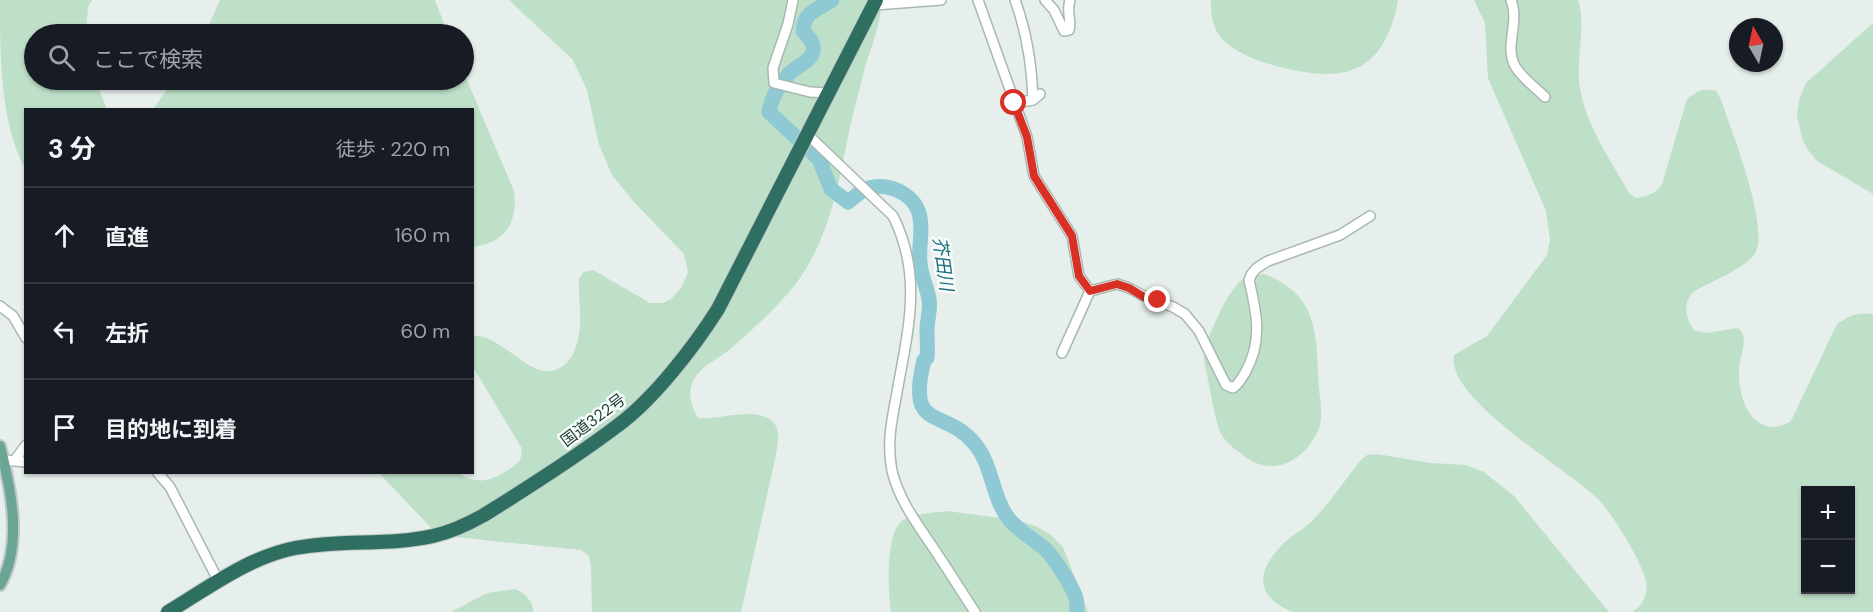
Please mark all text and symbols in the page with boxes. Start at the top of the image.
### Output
north arrow [1729,18,1783,72]
search box [24,24,474,90]
icon: search [45,41,78,74]
text: ここで検索 [93,45,203,74]
route start [1000,89,1026,115]
text: 3 分 [48,132,96,166]
text: 徒歩 · 220 m [336,136,450,162]
icon: ahead [48,219,81,252]
text: 160 m [394,222,450,248]
text: 直進 [105,223,149,252]
water label: 芥田川 [927,236,959,294]
route end [1144,286,1170,312]
icon: left [48,315,81,348]
text: 60 m [401,318,450,344]
text: 左折 [105,319,149,348]
street label: 国道322号 [556,389,630,451]
icon: arrive [48,411,81,444]
text: 目的地に到着 [105,415,237,444]
map controls [1801,486,1855,594]
button: + [1801,486,1855,540]
button: − [1801,540,1855,594]

